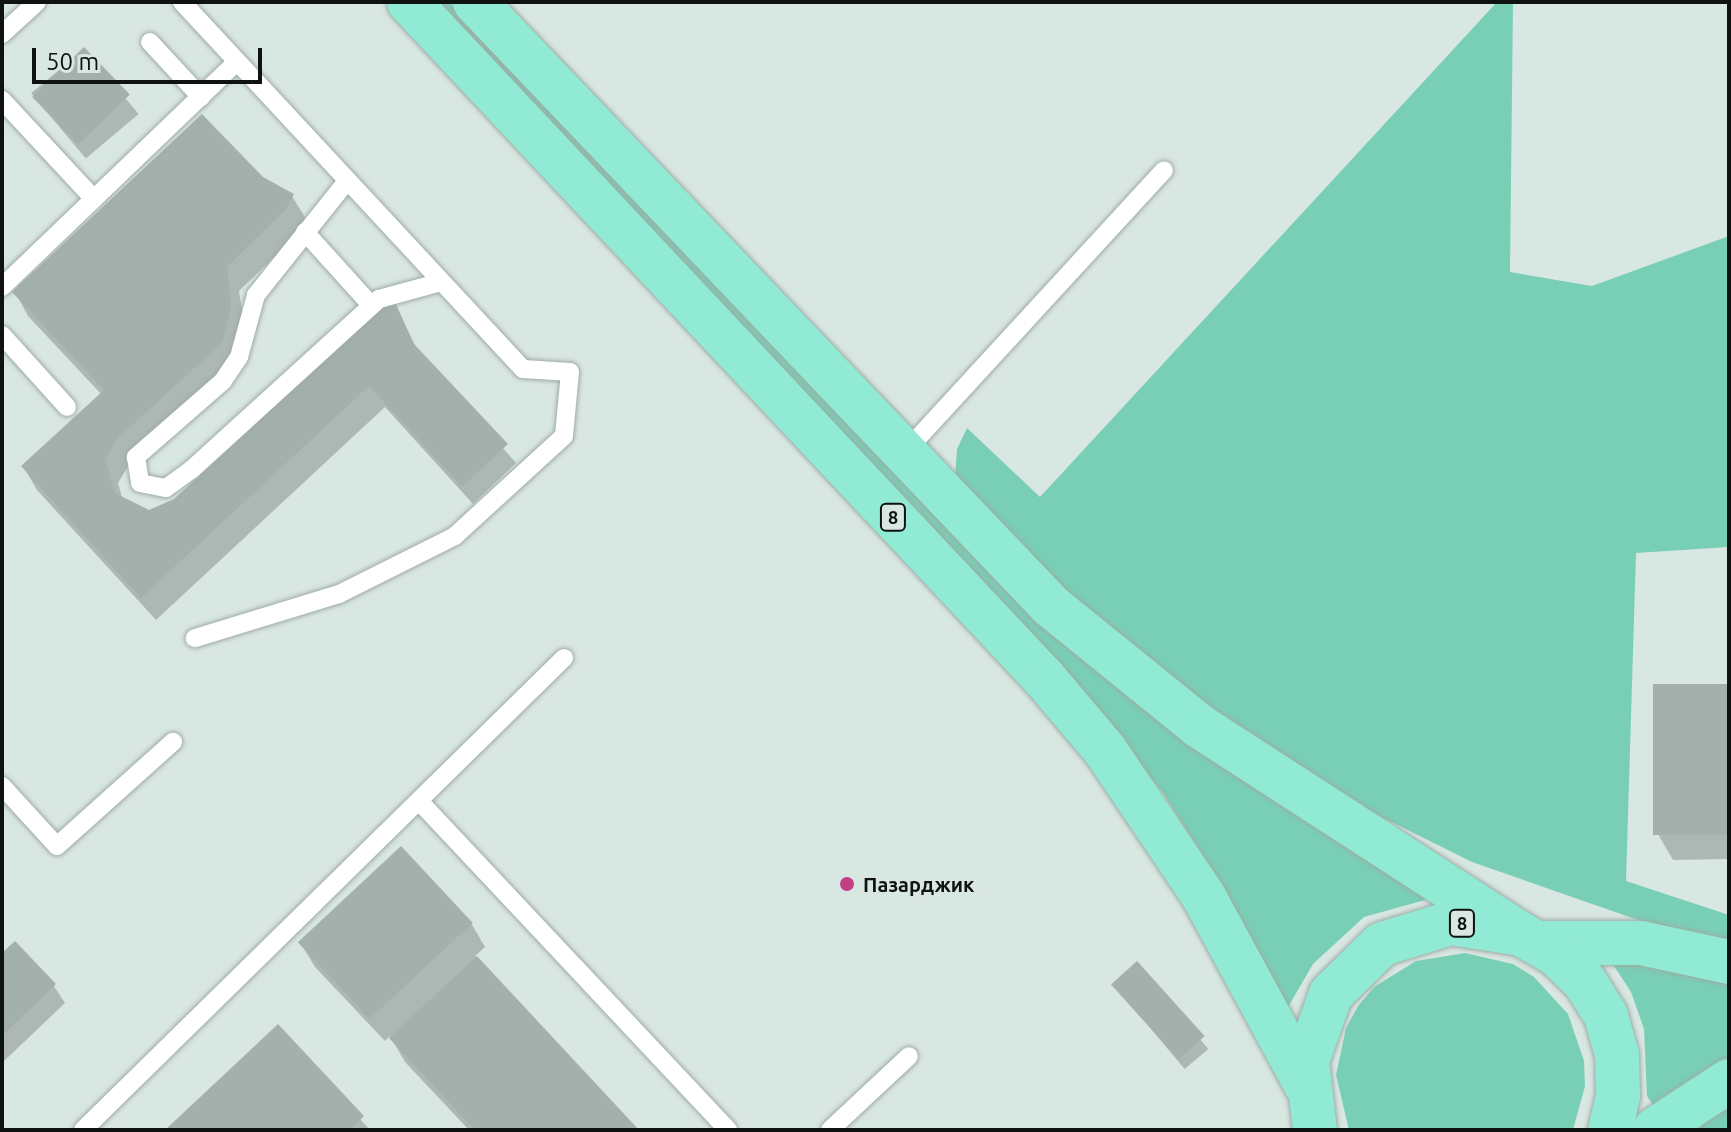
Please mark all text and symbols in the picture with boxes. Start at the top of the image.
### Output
scale bar [36,32,266,82]
text: 50 m [46,48,99,75]
road number: 8 [879,503,907,531]
place label: Пазарджик [863,872,974,896]
marker: Пазарджик [838,875,856,893]
road number: 8 [1448,909,1476,937]

